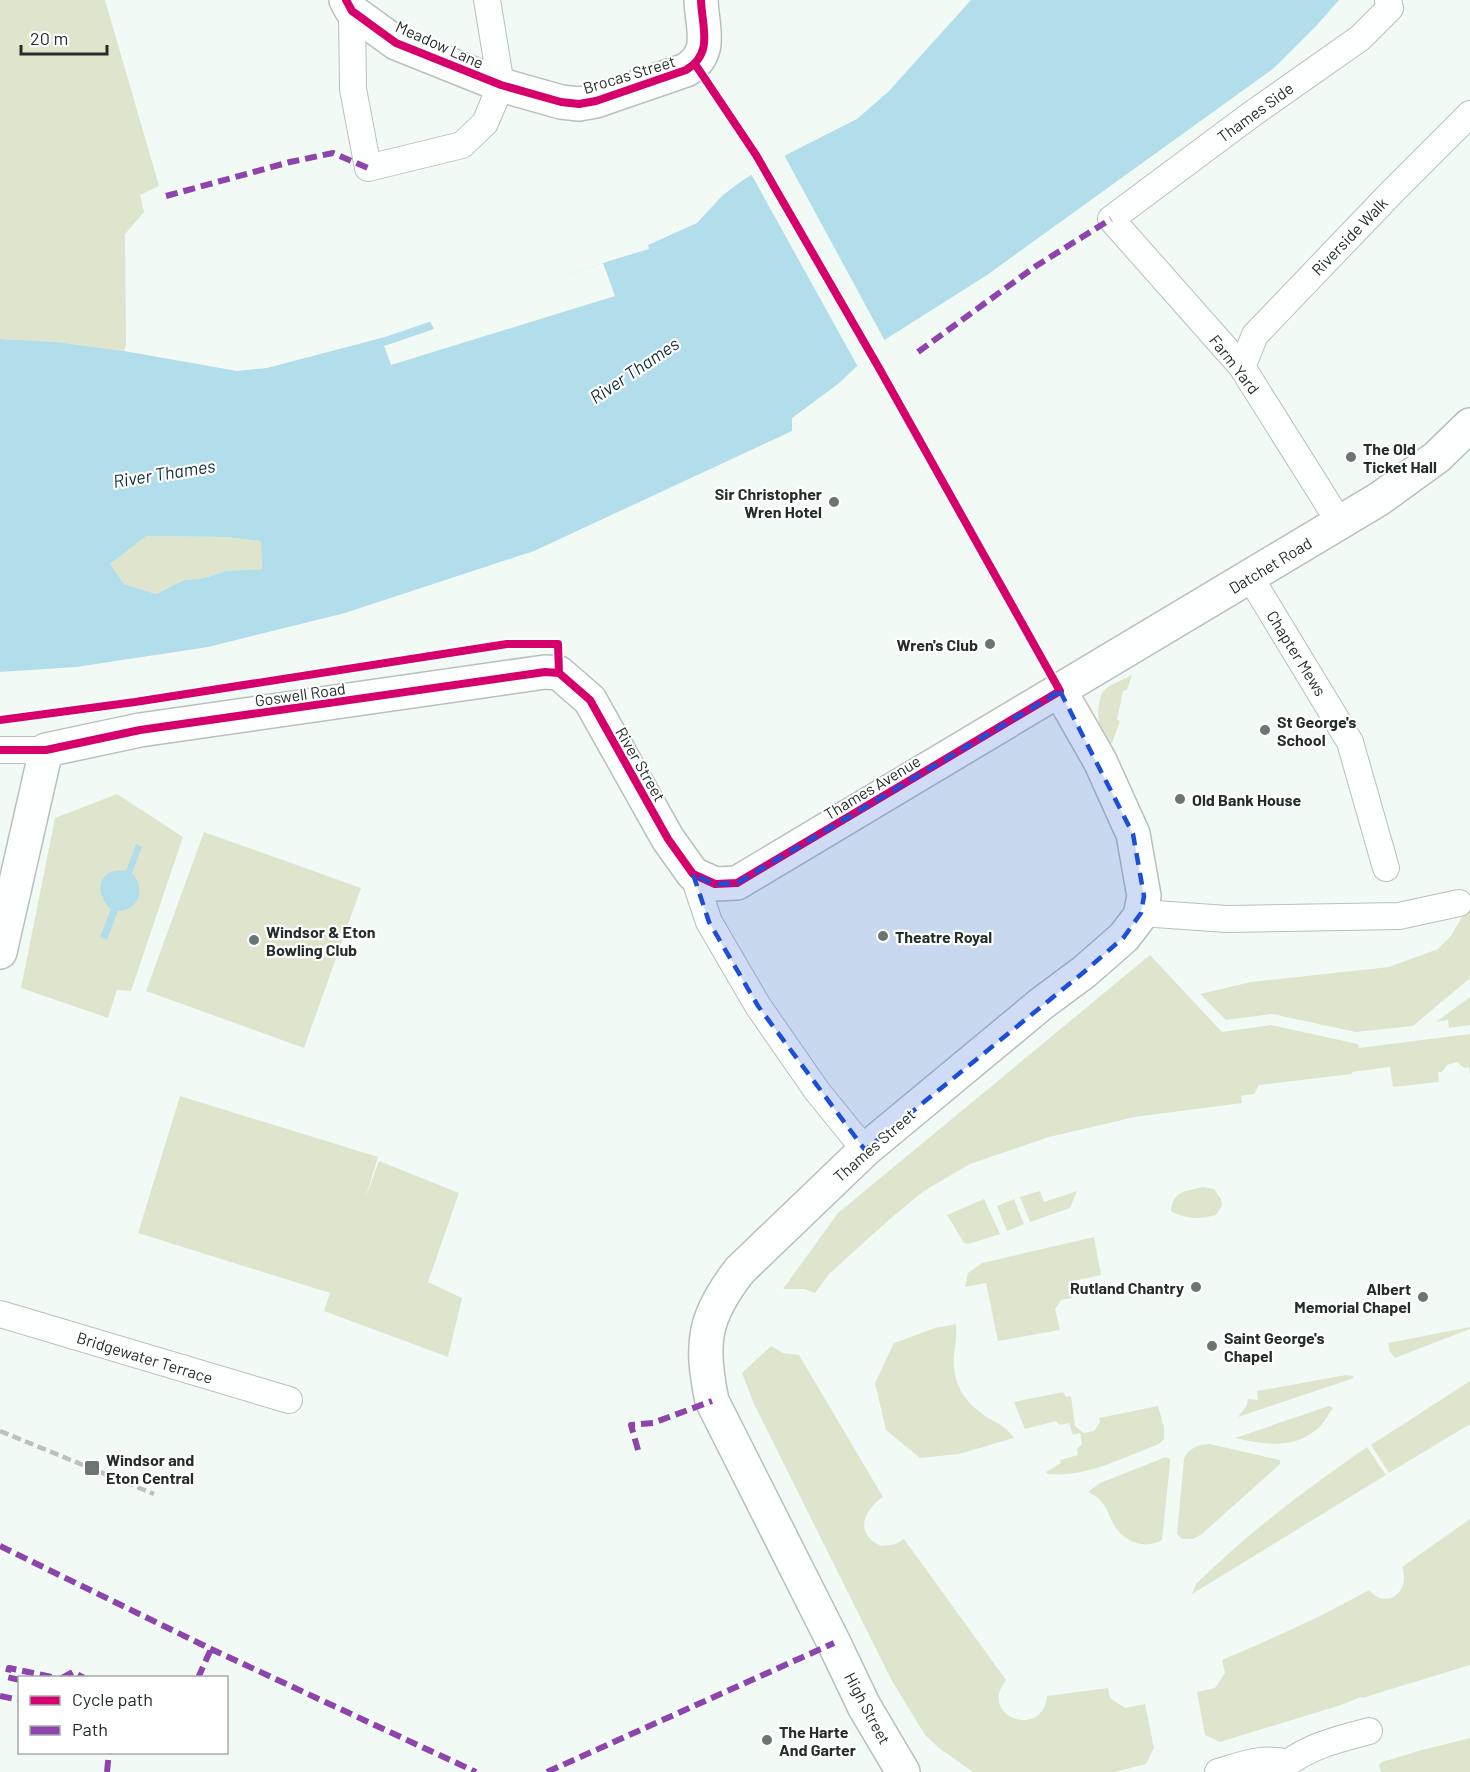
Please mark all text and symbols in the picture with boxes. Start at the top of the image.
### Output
street label: Meadow Lane [393,16,487,72]
scale bar [21,18,106,56]
text: 20 m [30,27,68,49]
street label: Brocas Street [581,51,677,97]
street label: Thames Side [1213,78,1297,146]
street label: Riverside Walk [1307,193,1391,279]
street label: Farm Yard [1206,331,1264,397]
water label: River Thames [585,332,683,408]
place label: The Old Ticket Hall [1363,439,1437,476]
marker: The Old Ticket Hall [1344,450,1358,464]
water label: River Thames [111,454,217,492]
place label: Sir Christopher Wren Hotel [715,484,822,521]
marker: Sir Christopher Wren Hotel [827,495,841,509]
street label: Datchet Road [1225,533,1315,597]
street label: Chapter Mews [1263,607,1331,699]
place label: Wren's Club [897,635,978,654]
marker: Wren's Club [983,637,997,651]
street label: Goswell Road [253,678,347,710]
place label: St George's School [1277,712,1356,749]
marker: St George's School [1258,723,1272,737]
street label: River Street [612,724,670,804]
street label: Thames Avenue [820,751,924,823]
place label: Old Bank House [1192,790,1302,809]
marker: Old Bank House [1173,792,1187,806]
place label: Windsor & Eton Bowling Club [266,922,376,959]
place label: Theatre Royal [895,927,992,946]
marker: Theatre Royal [876,929,890,943]
marker: Windsor & Eton Bowling Club [247,933,261,947]
street label: Thames Street [829,1104,919,1186]
place label: Rutland Chantry [1070,1278,1184,1297]
place label: Albert Memorial Chapel [1294,1279,1411,1316]
marker: Rutland Chantry [1189,1280,1203,1294]
marker: Albert Memorial Chapel [1416,1290,1430,1304]
street label: Bridgewater Terrace [75,1327,215,1387]
place label: Saint George's Chapel [1224,1328,1324,1365]
marker: Saint George's Chapel [1205,1339,1219,1353]
place label: Windsor and Eton Central [106,1450,194,1487]
marker: Windsor and Eton Central [83,1459,101,1477]
street label: High Street [841,1669,895,1747]
legend [18,1676,228,1754]
text: Cycle path [72,1688,153,1710]
text: Path [72,1718,108,1740]
place label: The Harte And Garter [779,1722,856,1759]
marker: The Harte And Garter [760,1733,774,1747]

